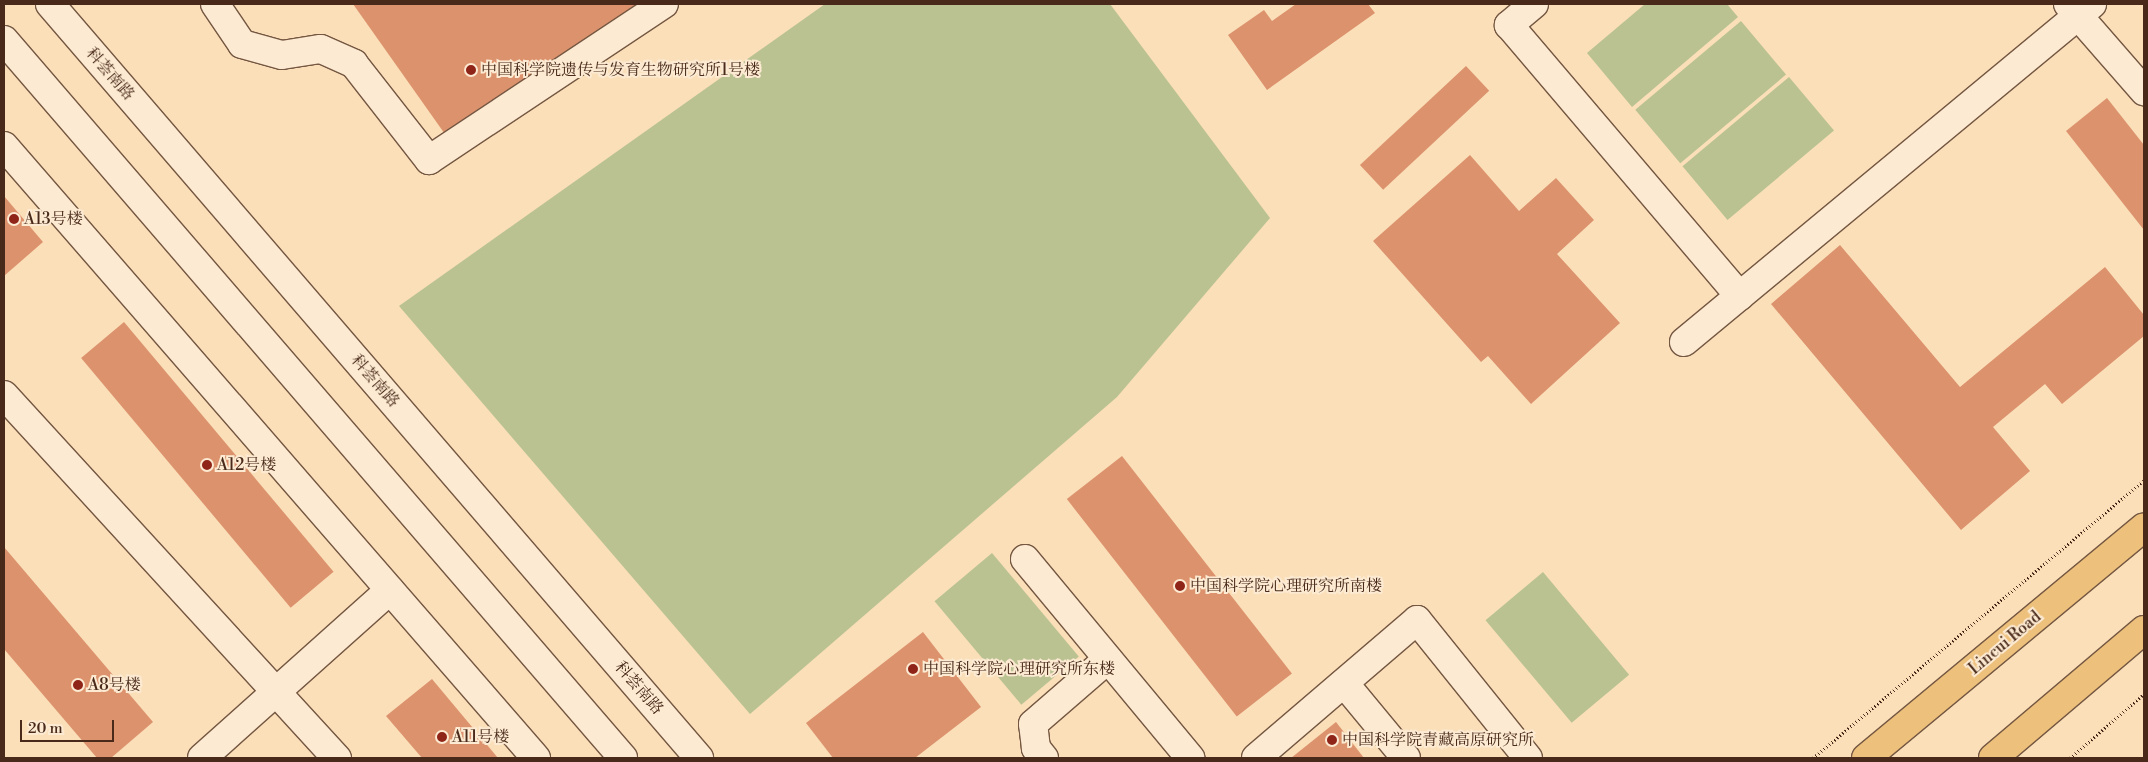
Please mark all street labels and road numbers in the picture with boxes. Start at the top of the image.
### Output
street label: 科荟南路 [82,44,138,104]
street label: 科荟南路 [347,351,403,411]
street label: Lincui Road [1965,607,2045,679]
street label: 科荟南路 [611,658,667,718]

